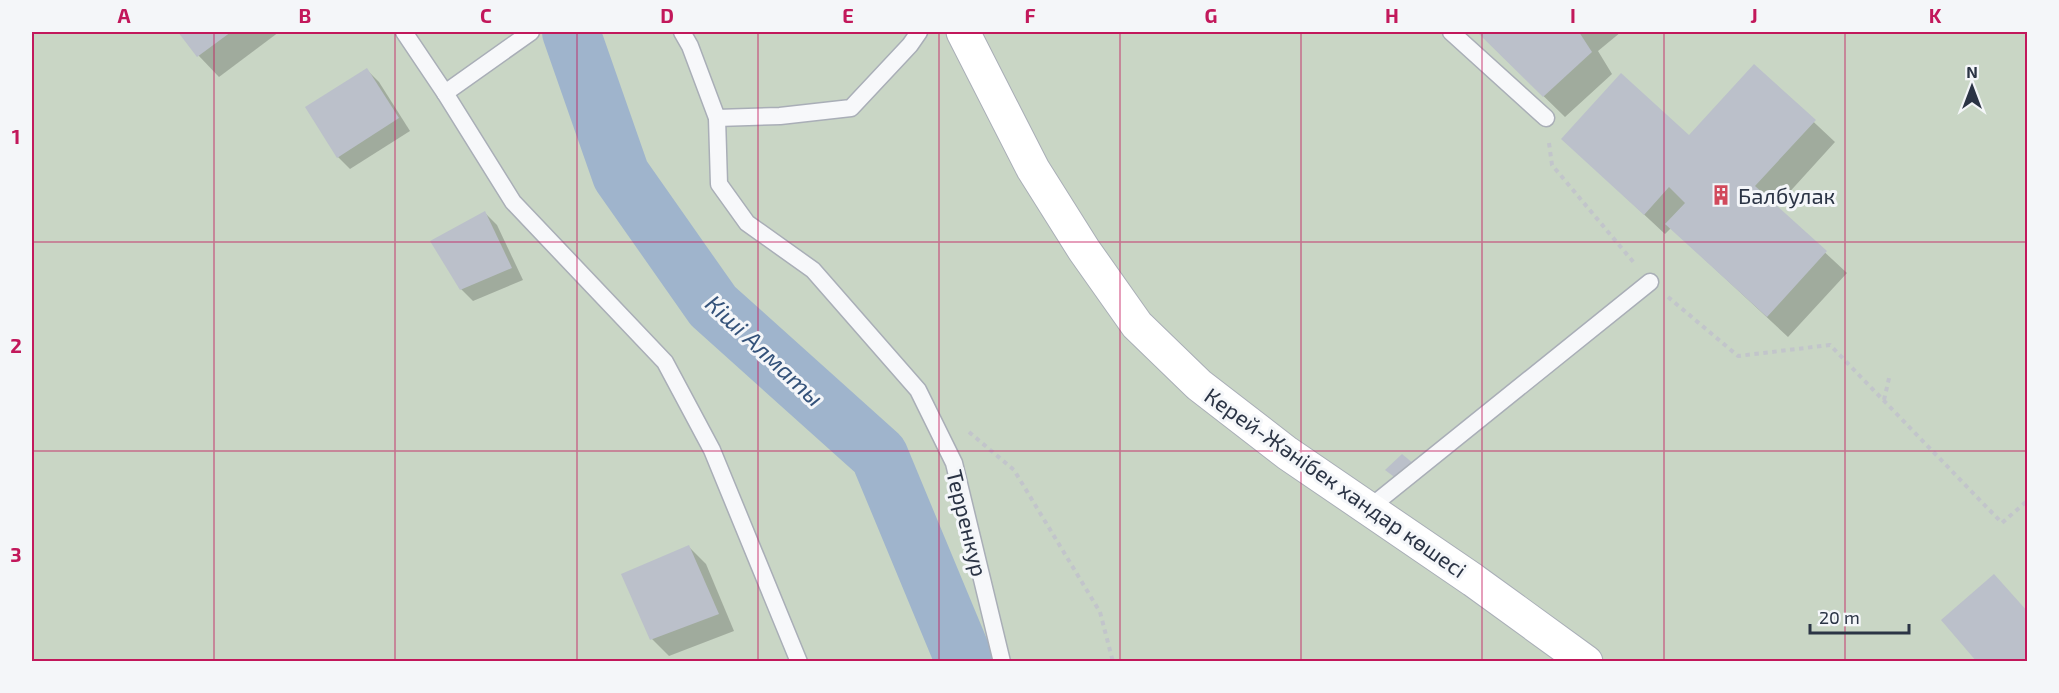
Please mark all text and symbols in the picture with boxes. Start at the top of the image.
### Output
text: A [117,3,131,27]
text: B [299,3,311,27]
text: C [480,3,492,27]
text: D [660,3,674,27]
text: E [842,3,854,27]
text: F [1024,3,1036,27]
text: G [1205,3,1217,27]
text: H [1385,3,1399,27]
text: I [1570,3,1576,27]
text: J [1750,3,1758,27]
text: K [1929,3,1942,27]
north arrow [1942,57,2002,117]
text: N [1966,62,1978,81]
text: 1 [12,124,20,148]
place label: Балбулак [1738,182,1836,209]
building icon: Балбулак [1709,183,1733,207]
water label: Кіші Алматы [700,288,830,412]
text: 2 [10,333,22,357]
street label: Керей-Жәнібек хандар көшесі [1200,382,1472,582]
street label: Терренкур [941,467,994,579]
text: 3 [10,542,22,566]
scale bar [1810,597,1909,635]
text: 20 m [1819,606,1860,628]

